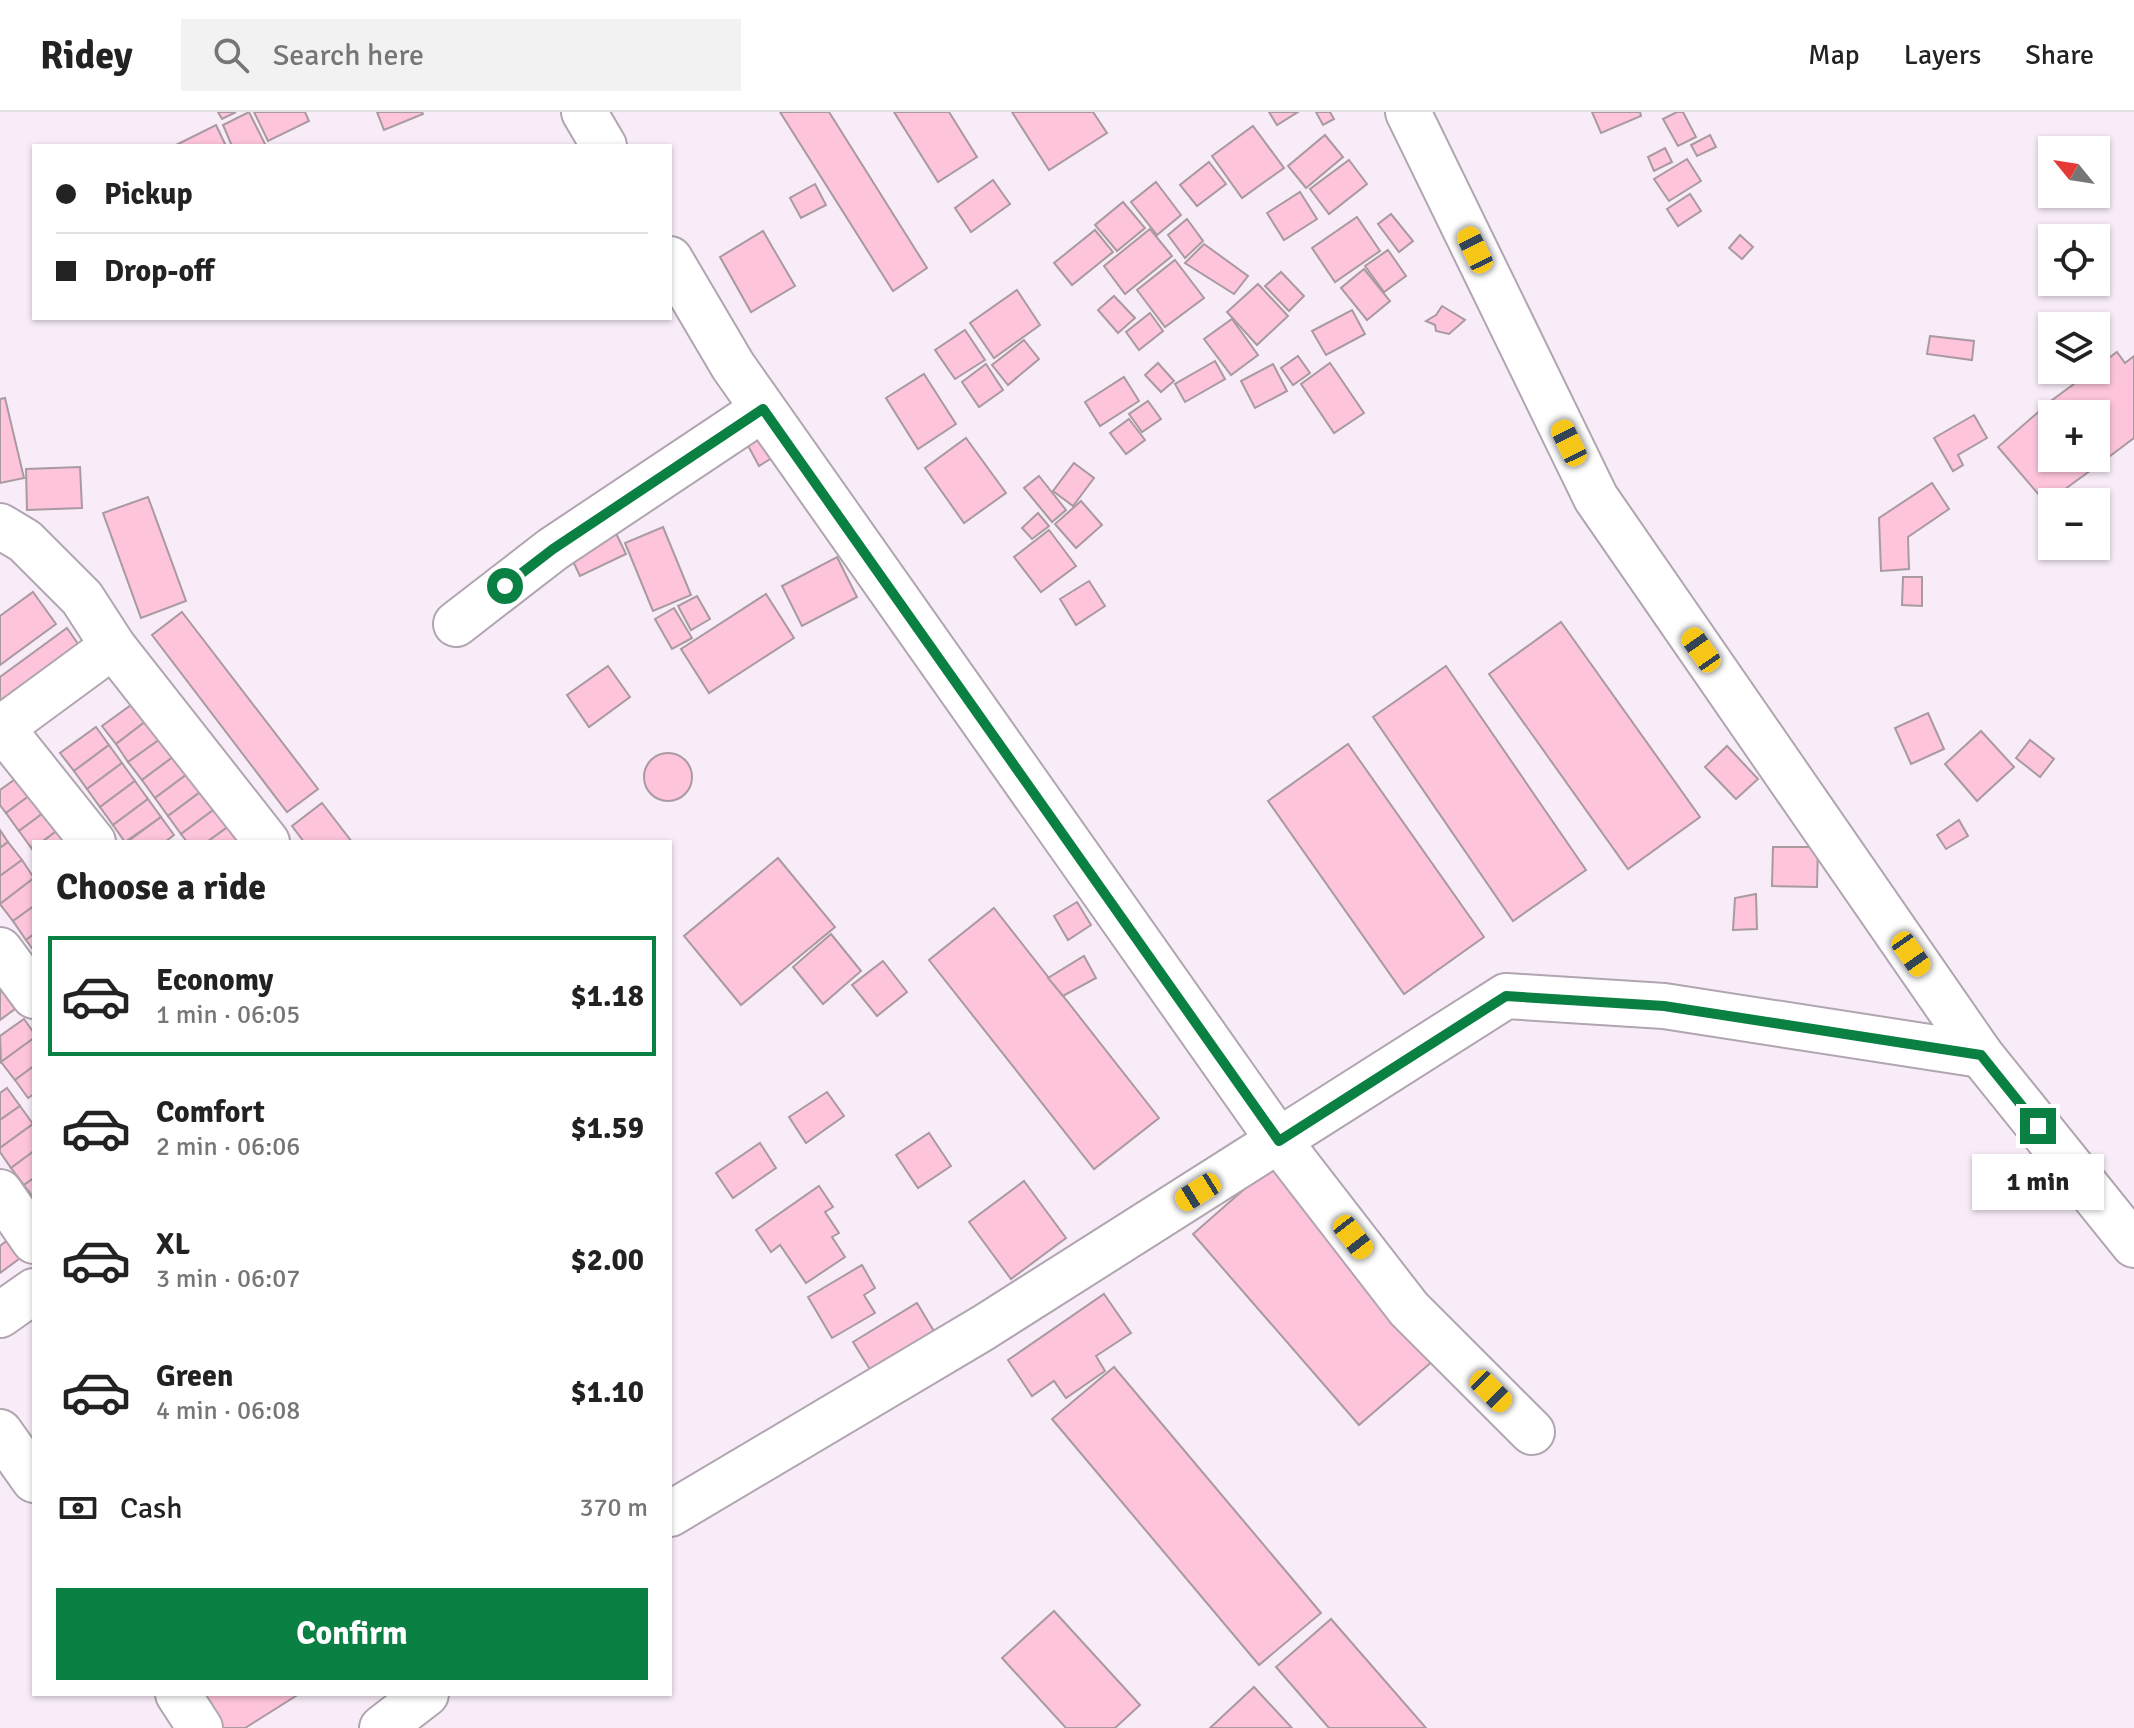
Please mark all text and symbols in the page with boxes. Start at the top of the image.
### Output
search box [181,19,741,91]
text: Ridey [40,32,133,79]
icon: search [209,33,253,77]
text: Search here [273,37,424,74]
text: Map [1808,38,1860,72]
text: Layers [1904,38,1981,72]
text: Share [2025,38,2094,72]
north arrow [2038,136,2110,208]
map controls [2038,136,2110,560]
text: Pickup [104,176,193,213]
car [1454,223,1496,277]
button: locate [2038,224,2110,296]
text: Drop-off [104,253,214,290]
button: layers [2038,312,2110,384]
button: + [2038,400,2110,472]
car [1548,416,1590,470]
button: − [2038,488,2110,560]
route start [487,568,523,604]
car [1677,623,1725,677]
text: Choose a ride [56,865,266,910]
car [1887,927,1935,981]
icon: car [60,960,132,1032]
text: Economy [156,962,273,999]
text: $1.18 [571,978,644,1015]
text: 1 min · 06:05 [156,999,300,1031]
icon: car [60,1092,132,1164]
text: Comfort [156,1094,265,1131]
route end [2020,1108,2056,1144]
text: $1.59 [571,1110,644,1147]
text: 2 min · 06:06 [156,1131,300,1163]
callout: 1 min [1972,1154,2104,1210]
text: 1 min [2007,1166,2069,1198]
car [1171,1169,1225,1215]
car [1329,1211,1377,1263]
icon: car [60,1224,132,1296]
text: XL [156,1226,190,1263]
text: $2.00 [571,1242,644,1279]
text: 3 min · 06:07 [156,1263,300,1295]
icon: car [60,1356,132,1428]
text: Green [156,1358,233,1395]
car [1466,1366,1516,1416]
text: $1.10 [571,1374,644,1411]
text: 4 min · 06:08 [156,1395,300,1427]
icon: cash [56,1486,100,1530]
text: Cash [120,1490,183,1527]
text: 370 m [579,1492,648,1524]
button: Confirm [56,1588,648,1680]

